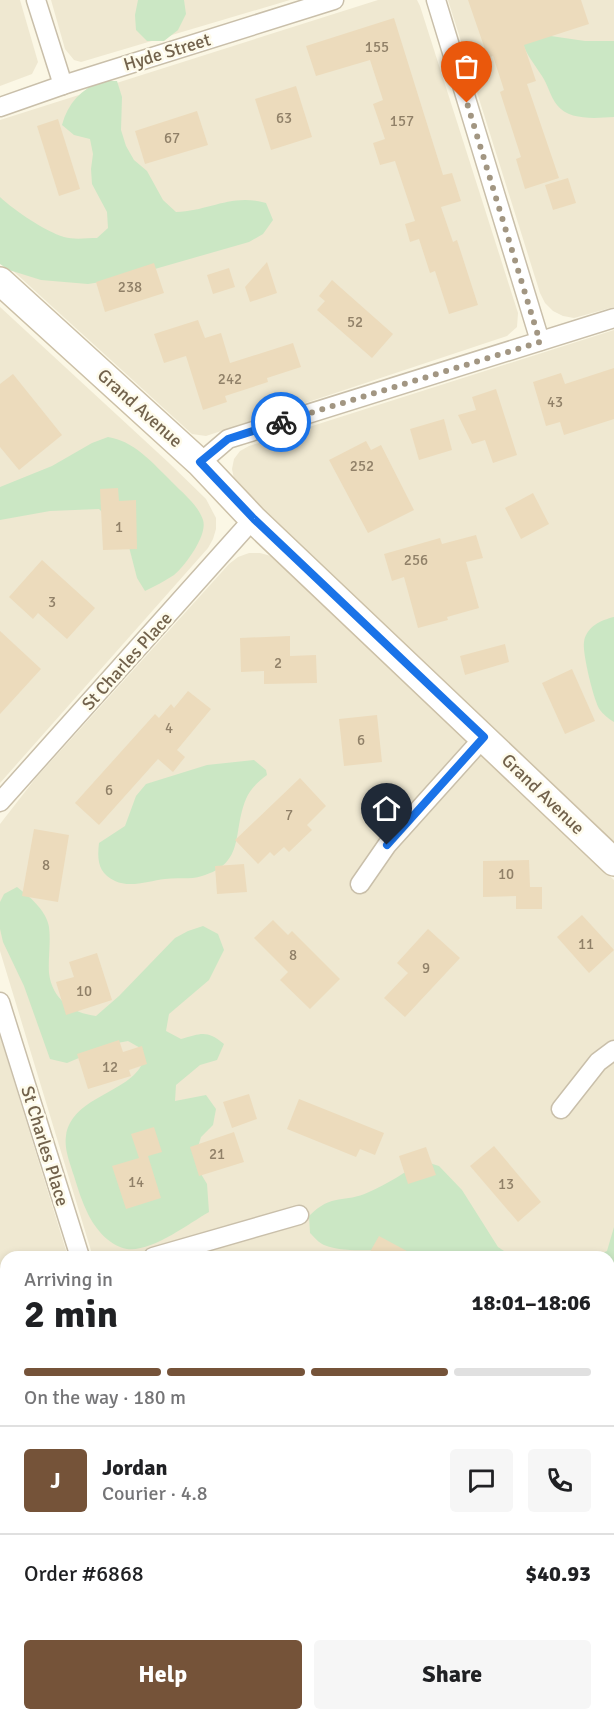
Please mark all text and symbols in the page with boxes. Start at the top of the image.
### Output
street label: Hyde Street [121,28,213,76]
house number: 155 [365,38,389,56]
pin [441,41,492,103]
icon: bag [450,50,483,83]
house number: 63 [276,109,292,127]
house number: 157 [390,112,414,130]
house number: 67 [164,129,180,147]
house number: 238 [118,278,142,296]
house number: 52 [347,313,363,331]
street label: Grand Avenue [93,364,187,452]
house number: 242 [218,370,242,388]
courier [251,392,311,452]
house number: 43 [547,393,563,411]
icon: bike [265,406,298,439]
house number: 252 [350,457,374,475]
house number: 1 [115,518,123,536]
house number: 256 [404,551,428,569]
house number: 3 [48,593,56,611]
street label: St Charles Place [77,607,177,715]
house number: 2 [274,654,282,672]
house number: 4 [165,719,173,737]
house number: 6 [357,731,365,749]
street label: Grand Avenue [497,749,589,839]
house number: 6 [105,781,113,799]
pin [361,783,412,845]
icon: home [370,792,403,825]
house number: 7 [285,806,293,824]
house number: 8 [42,856,50,874]
house number: 10 [498,865,514,883]
house number: 11 [578,935,594,953]
house number: 8 [289,946,297,964]
house number: 9 [422,959,430,977]
house number: 10 [76,982,92,1000]
house number: 12 [102,1058,118,1076]
street label: St Charles Place [16,1083,74,1209]
house number: 21 [209,1145,225,1163]
house number: 14 [128,1173,144,1191]
house number: 13 [498,1175,514,1193]
text: Arriving in [24,1267,113,1292]
text: 18:01–18:06 [472,1289,591,1316]
text: 2 min [24,1290,118,1338]
text: On the way · 180 m [24,1385,186,1410]
button: chat [450,1449,513,1512]
button: phone [528,1449,591,1512]
text: Jordan [102,1454,168,1481]
text: J [50,1467,61,1494]
text: Courier · 4.8 [102,1481,208,1506]
text: Order #6868 [24,1560,144,1587]
text: $40.93 [525,1560,591,1587]
button: Help [24,1640,302,1709]
button: Share [314,1640,591,1709]

